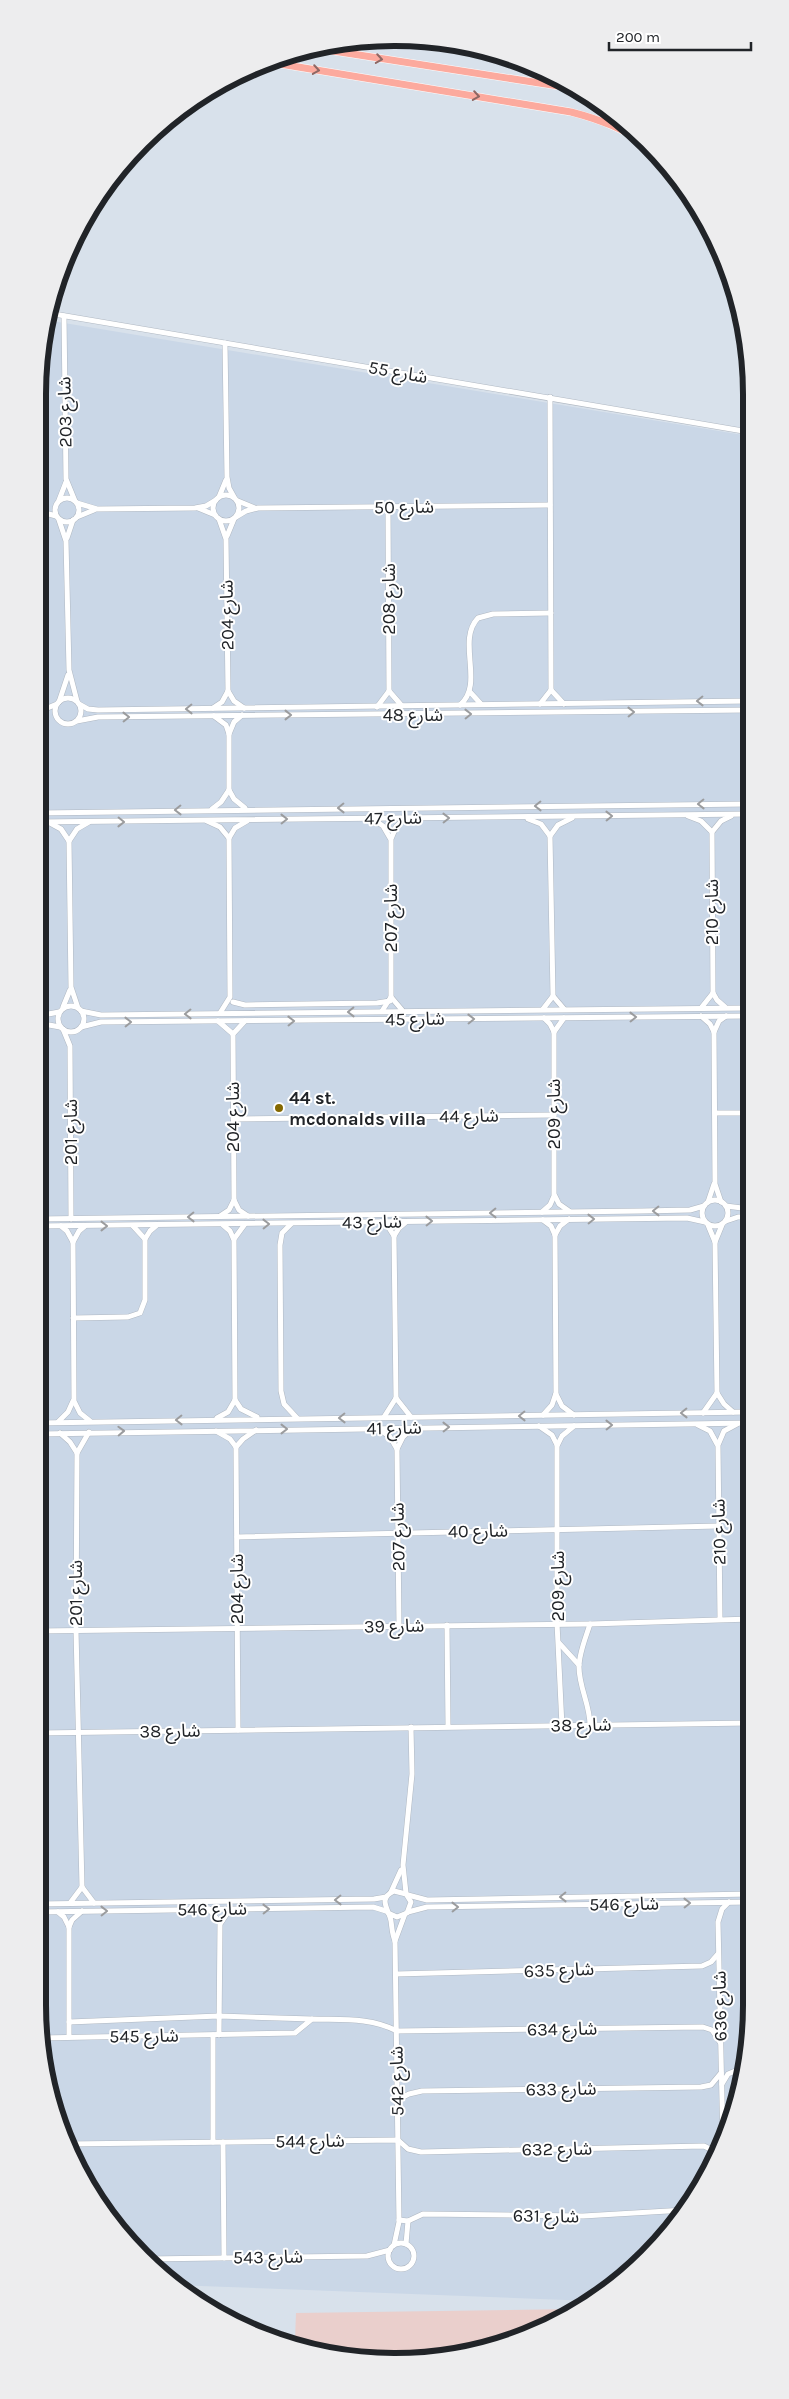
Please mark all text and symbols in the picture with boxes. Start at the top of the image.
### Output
scale bar [609,20,752,52]
text: 200 m [616,28,660,46]
one-way arrow [375,53,384,63]
one-way arrow [312,64,321,74]
one-way arrow [472,91,481,101]
street label: شارع 55 [366,356,429,391]
street label: شارع 203 [53,376,80,448]
street label: شارع 50 [374,495,434,522]
street label: شارع 208 [378,563,403,635]
street label: شارع 204 [215,579,242,650]
one-way arrow [696,696,704,706]
one-way arrow [184,704,192,714]
street label: شارع 48 [383,704,443,729]
one-way arrow [627,707,635,717]
one-way arrow [464,709,472,720]
one-way arrow [284,710,292,720]
one-way arrow [122,712,130,722]
one-way arrow [696,799,704,809]
one-way arrow [534,801,542,811]
one-way arrow [336,803,344,813]
one-way arrow [174,805,182,815]
street label: شارع 47 [364,806,422,833]
one-way arrow [605,811,613,821]
one-way arrow [442,813,450,823]
one-way arrow [280,814,288,824]
one-way arrow [118,817,125,827]
street label: شارع 210 [701,879,726,945]
street label: شارع 207 [380,884,405,952]
one-way arrow [347,1007,354,1017]
street label: شارع 45 [385,1007,445,1034]
one-way arrow [184,1009,192,1019]
one-way arrow [630,1012,638,1022]
one-way arrow [468,1014,475,1024]
one-way arrow [287,1015,295,1026]
one-way arrow [125,1017,133,1027]
street label: شارع 209 [543,1079,568,1149]
street label: شارع 204 [222,1082,247,1152]
place label: 44 st. mcdonalds villa [289,1087,426,1130]
street label: شارع 201 [60,1099,85,1165]
marker: 44 st. mcdonalds villa [273,1102,285,1114]
street label: شارع 44 [439,1104,499,1131]
one-way arrow [651,1205,659,1216]
one-way arrow [489,1207,497,1218]
street label: شارع 43 [342,1210,402,1237]
one-way arrow [186,1212,194,1222]
one-way arrow [588,1214,595,1224]
one-way arrow [425,1216,433,1227]
one-way arrow [262,1219,270,1229]
one-way arrow [100,1221,108,1231]
one-way arrow [680,1408,688,1418]
one-way arrow [517,1411,525,1421]
one-way arrow [337,1413,345,1423]
one-way arrow [175,1415,182,1425]
street label: شارع 41 [366,1417,422,1442]
one-way arrow [605,1419,613,1430]
one-way arrow [442,1422,450,1432]
one-way arrow [280,1424,288,1434]
one-way arrow [117,1426,125,1437]
street label: شارع 210 [707,1499,734,1565]
street label: شارع 207 [386,1502,413,1572]
street label: شارع 40 [448,1519,508,1546]
street label: شارع 209 [547,1551,572,1621]
street label: شارع 204 [226,1554,251,1624]
street label: شارع 201 [65,1560,90,1626]
street label: شارع 39 [364,1614,424,1641]
street label: شارع 38 [550,1713,612,1740]
street label: شارع 38 [139,1719,201,1746]
one-way arrow [558,1892,566,1902]
street label: شارع 546 [589,1892,659,1919]
one-way arrow [334,1895,342,1905]
street label: شارع 546 [177,1897,247,1924]
one-way arrow [684,1898,692,1908]
one-way arrow [452,1902,459,1912]
one-way arrow [262,1903,270,1914]
one-way arrow [100,1906,108,1916]
street label: شارع 635 [523,1958,595,1985]
street label: شارع 636 [708,1970,735,2041]
street label: شارع 634 [527,2017,597,2044]
street label: شارع 545 [109,2024,179,2051]
street label: شارع 542 [385,2046,412,2116]
street label: شارع 633 [525,2077,597,2104]
street label: شارع 544 [275,2129,345,2156]
street label: شارع 632 [521,2137,593,2164]
street label: شارع 631 [513,2204,579,2231]
street label: شارع 543 [233,2245,303,2272]

